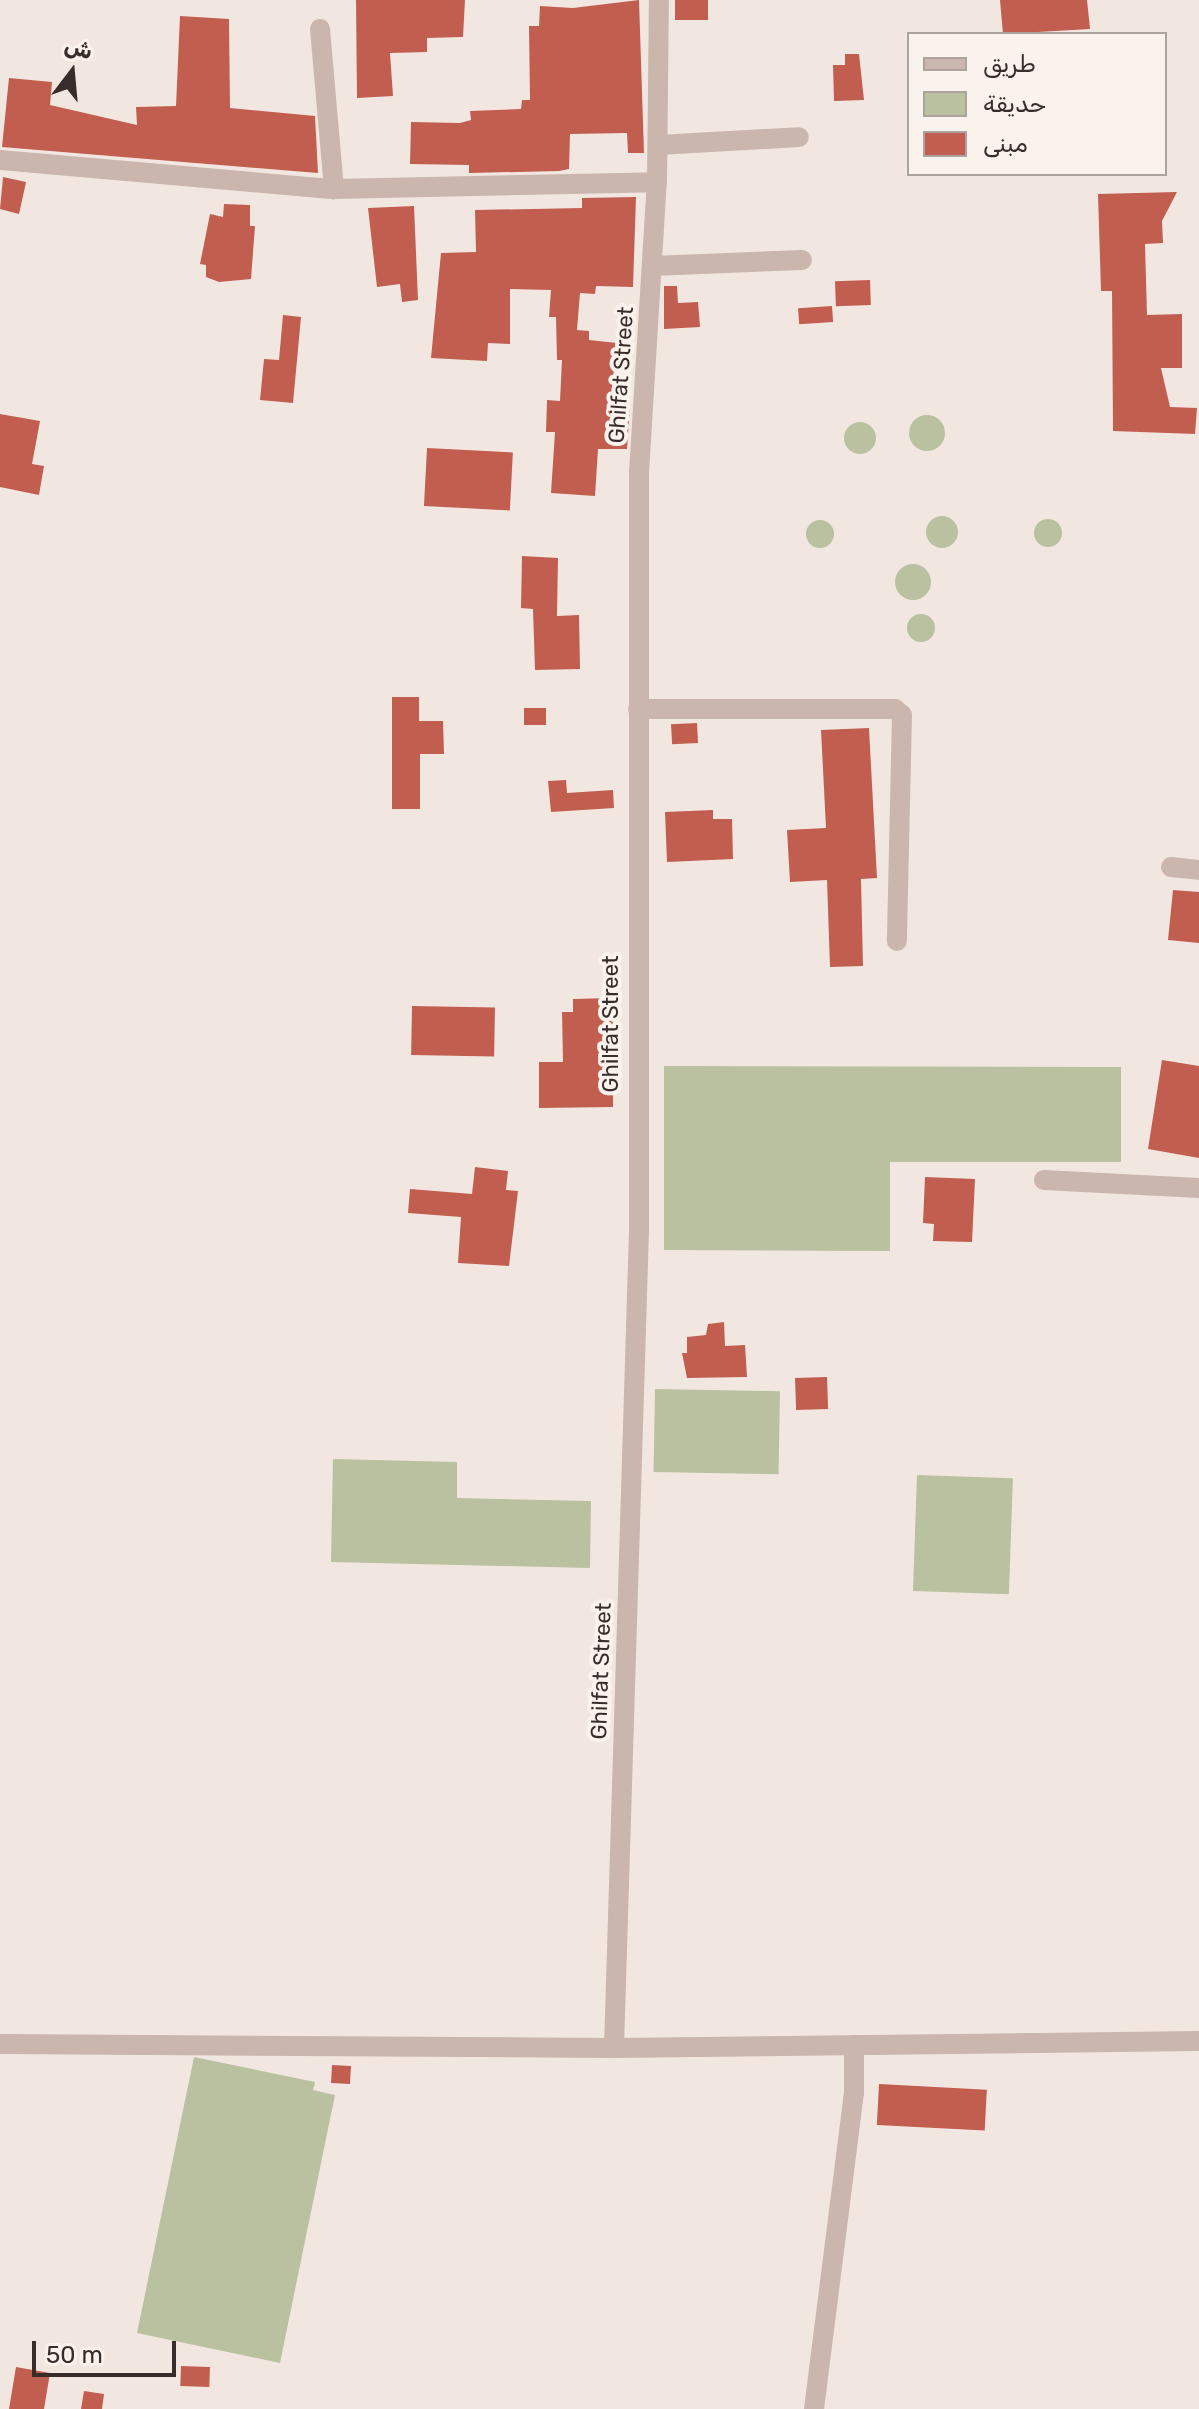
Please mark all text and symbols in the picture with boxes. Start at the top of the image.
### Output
north arrow [32,32,112,112]
text: ش [62,32,96,65]
legend [907,32,1167,176]
text: طريق [983,50,1036,78]
text: حديقة [983,90,1046,118]
text: مبنى [983,130,1028,158]
street label: Ghilfat Street [603,306,639,444]
street label: Ghilfat Street [598,956,624,1092]
street label: Ghilfat Street [585,1602,617,1740]
scale bar [36,2325,180,2375]
text: 50 m [46,2341,103,2369]

